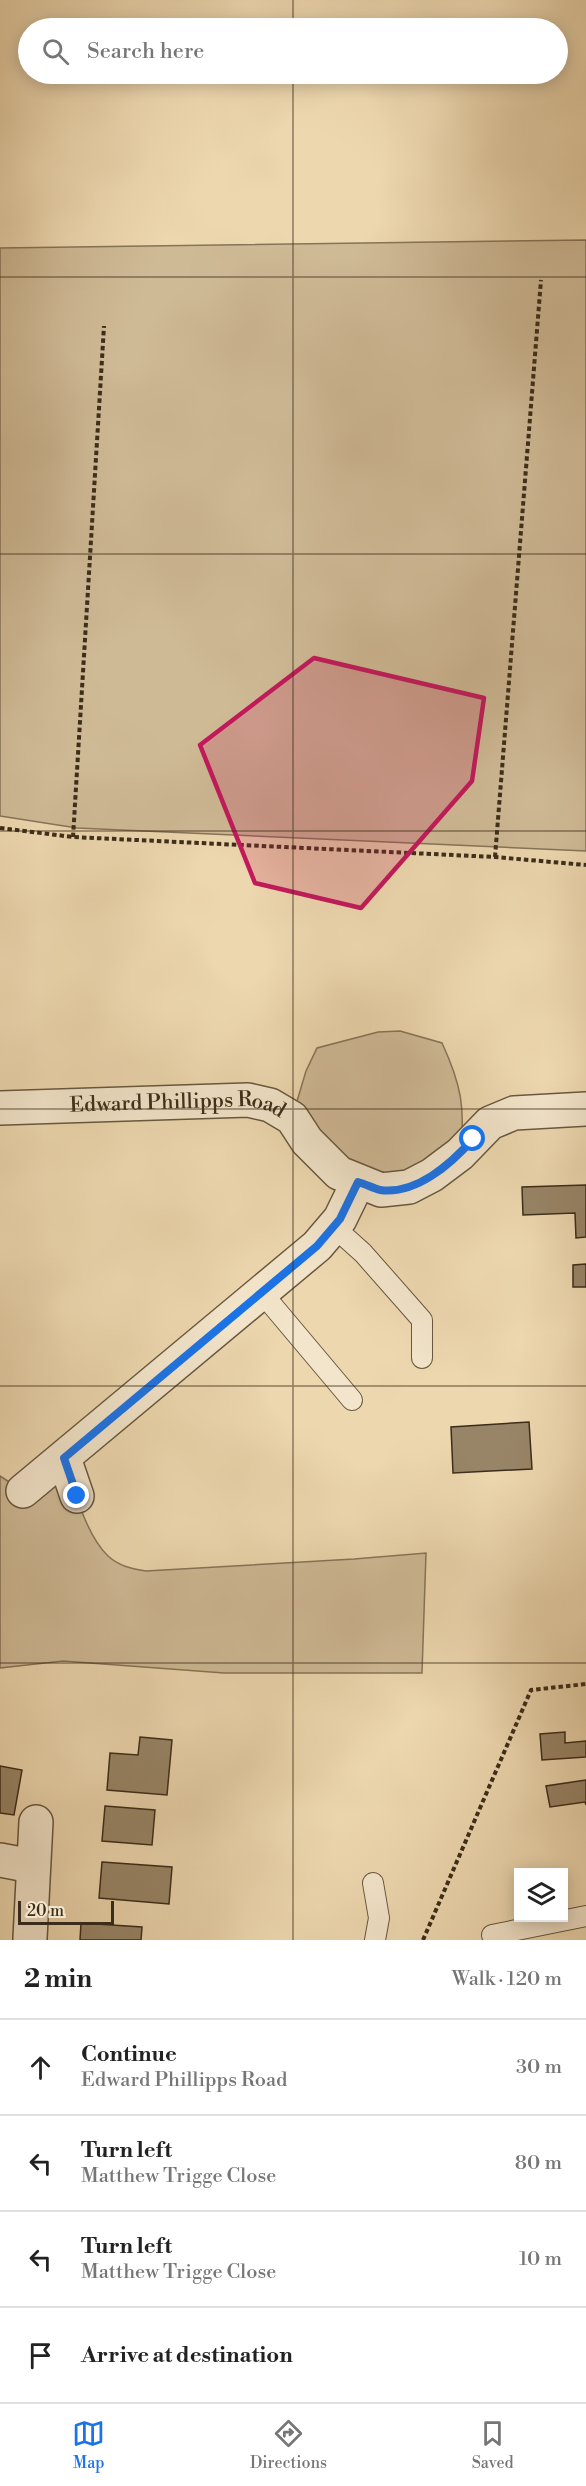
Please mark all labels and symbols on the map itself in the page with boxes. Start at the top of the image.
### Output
street label: Edward Phillipps Road [69,1087,290,1124]
route start [459,1125,485,1151]
route end [63,1482,89,1508]
scale bar [18,1898,114,1926]

